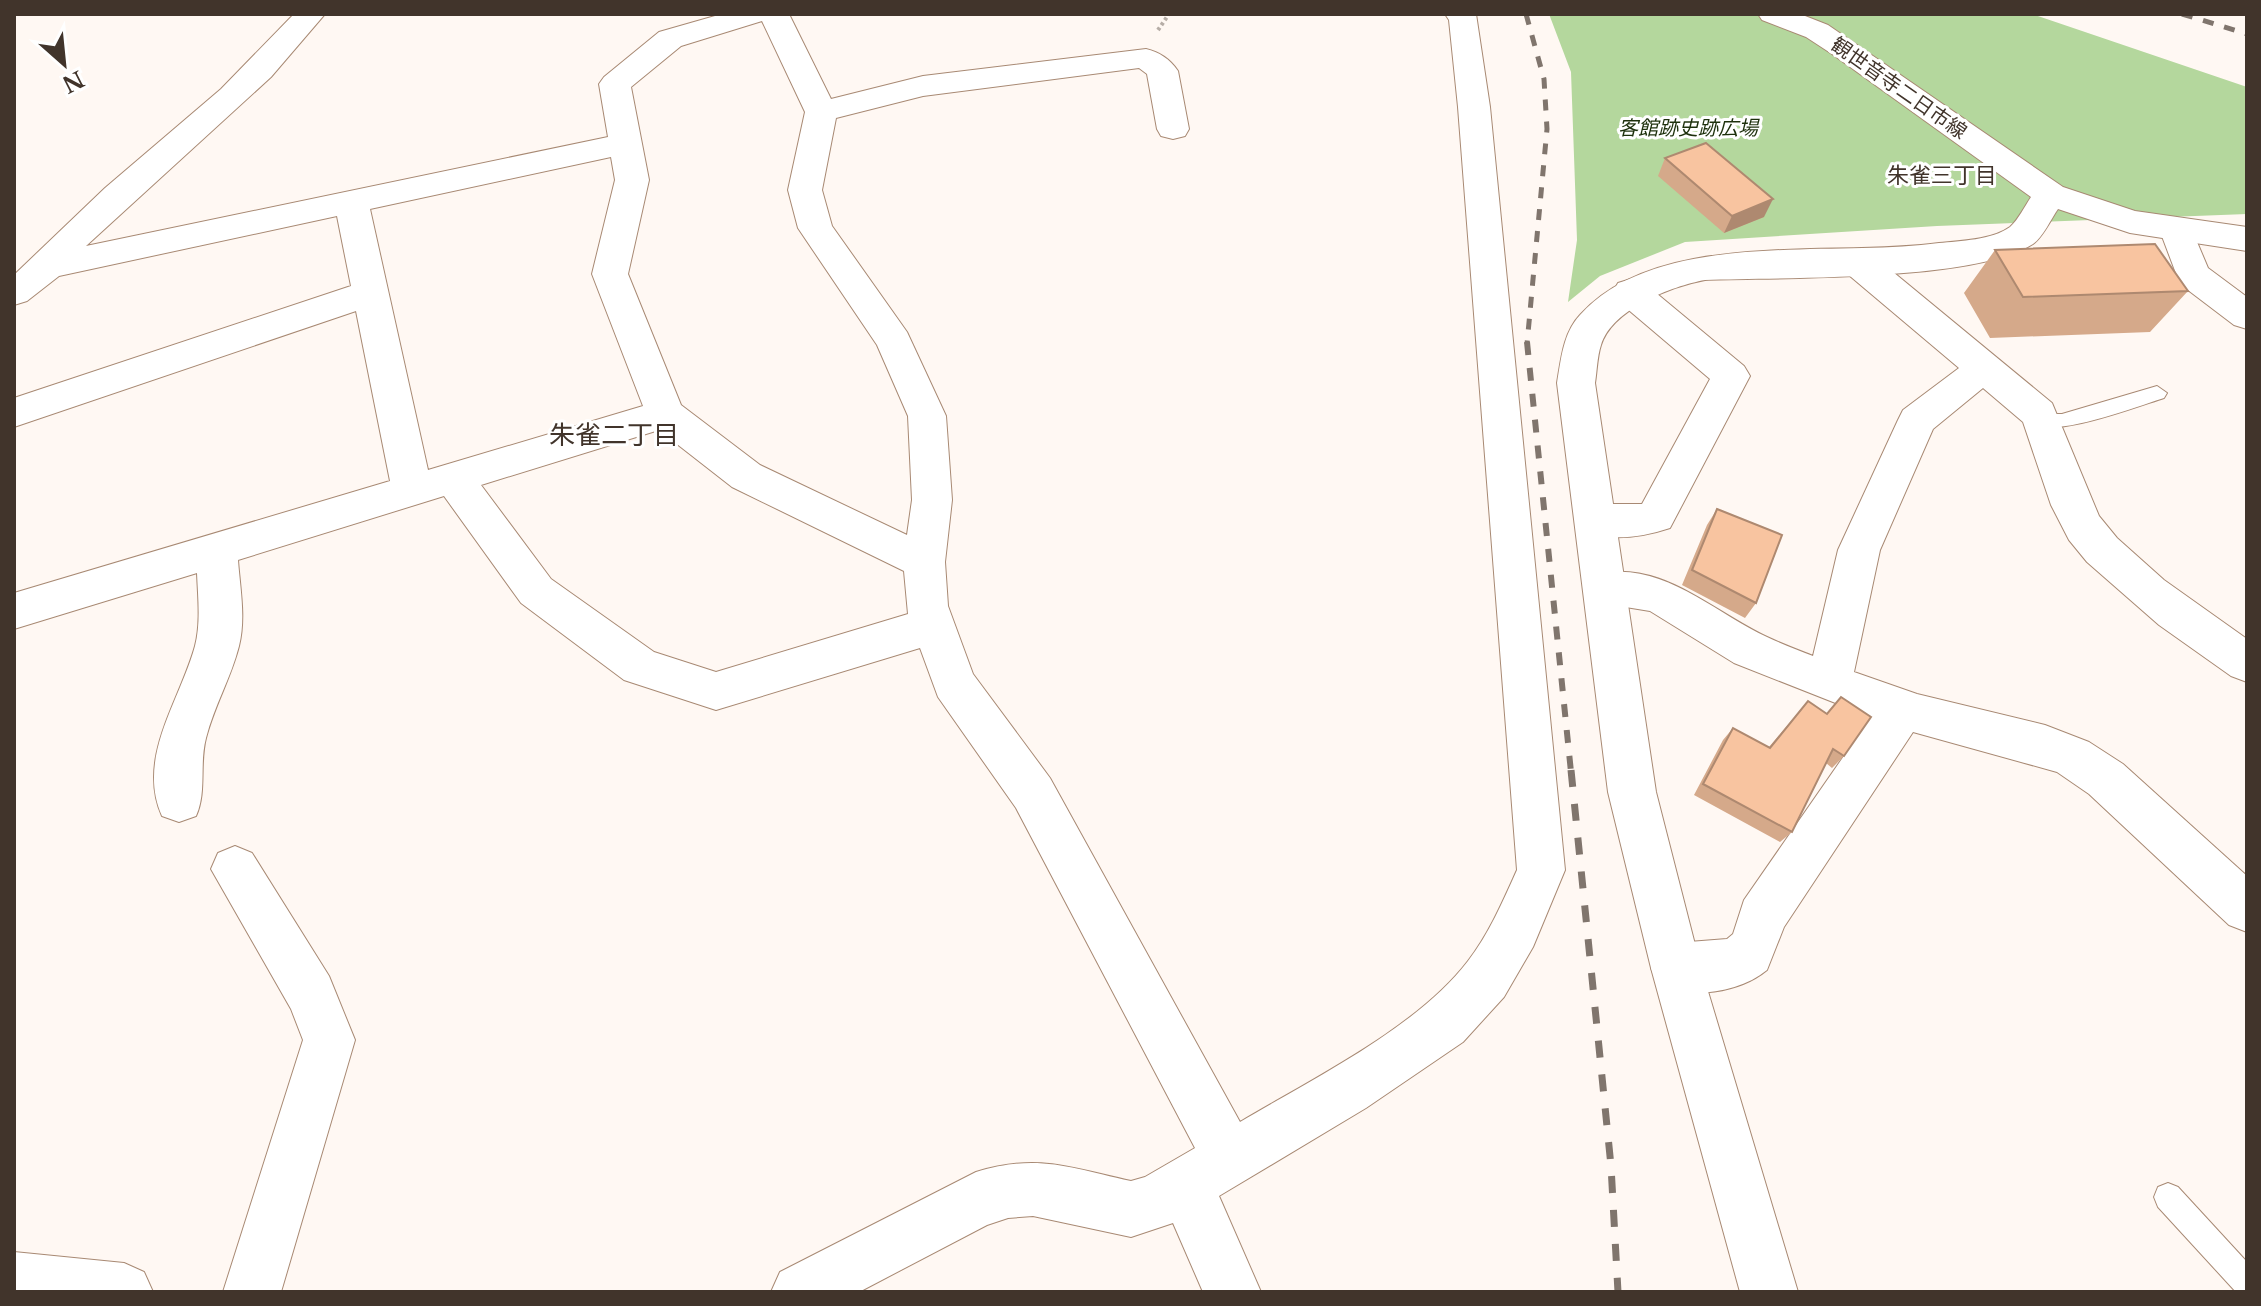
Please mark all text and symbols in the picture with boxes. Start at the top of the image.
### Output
north arrow [24,24,104,104]
street label: 観世音寺二日市線 [1827,32,1971,144]
text: N [57,65,88,98]
park label: 客館跡史跡広場 [1618,116,1760,140]
district label: 朱雀三丁目 [1887,162,1997,189]
district label: 朱雀二丁目 [549,419,679,451]

